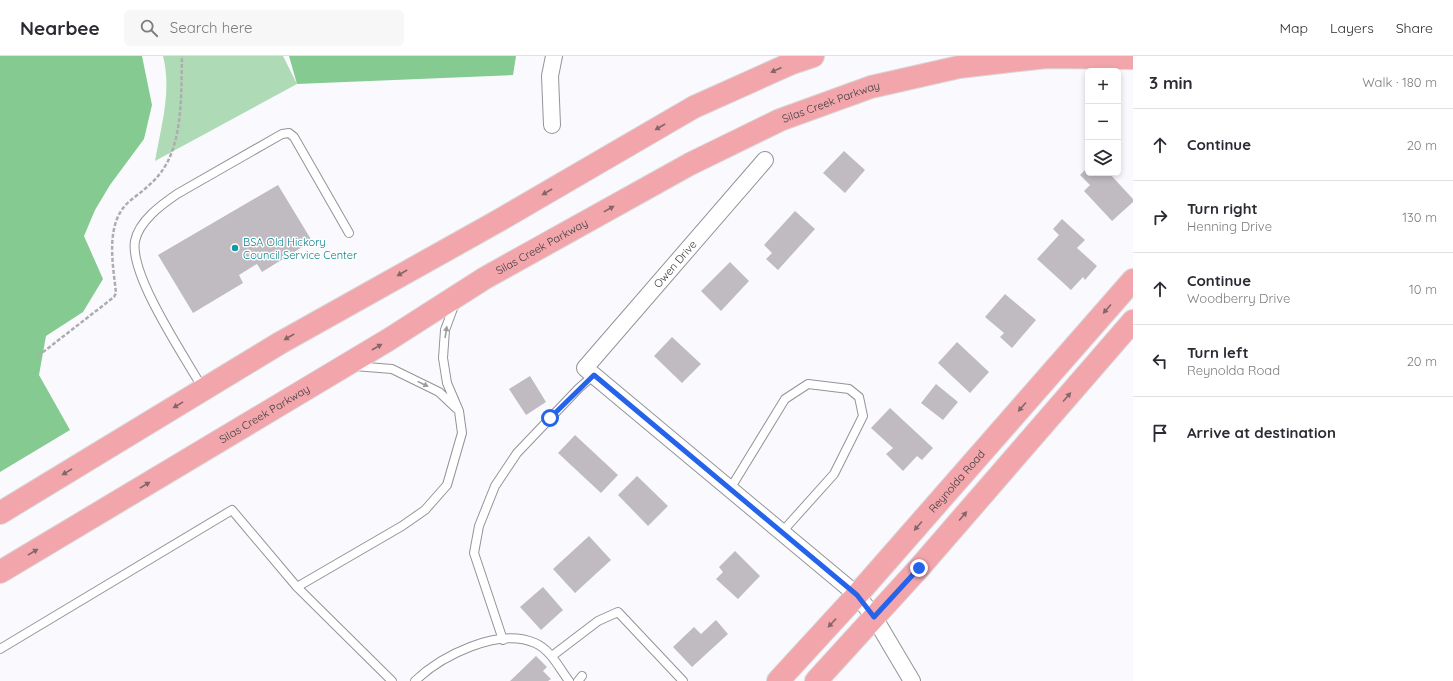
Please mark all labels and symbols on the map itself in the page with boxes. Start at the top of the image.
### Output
one-way arrow [770,67,782,73]
street label: Silas Creek Parkway [780,78,881,126]
one-way arrow [654,124,666,131]
one-way arrow [541,189,553,196]
one-way arrow [603,205,615,212]
street label: Silas Creek Parkway [493,215,590,278]
place label: BSA Old Hickory Council Service Center [243,235,358,262]
street label: Owen Drive [650,237,700,291]
marker: BSA Old Hickory Council Service Center [230,243,240,253]
one-way arrow [396,270,408,276]
one-way arrow [1103,304,1112,314]
one-way arrow [443,326,449,338]
one-way arrow [283,334,295,341]
one-way arrow [371,343,383,350]
street label: Silas Creek Parkway [217,381,312,446]
one-way arrow [417,381,428,387]
one-way arrow [1062,392,1071,403]
one-way arrow [173,401,183,409]
one-way arrow [1017,402,1026,412]
route start [541,409,559,427]
street label: Reynolda Road [925,447,988,516]
one-way arrow [61,469,73,476]
one-way arrow [139,481,151,488]
one-way arrow [958,512,967,521]
one-way arrow [913,521,922,531]
one-way arrow [28,548,38,556]
route end [910,559,928,577]
one-way arrow [827,618,836,628]

